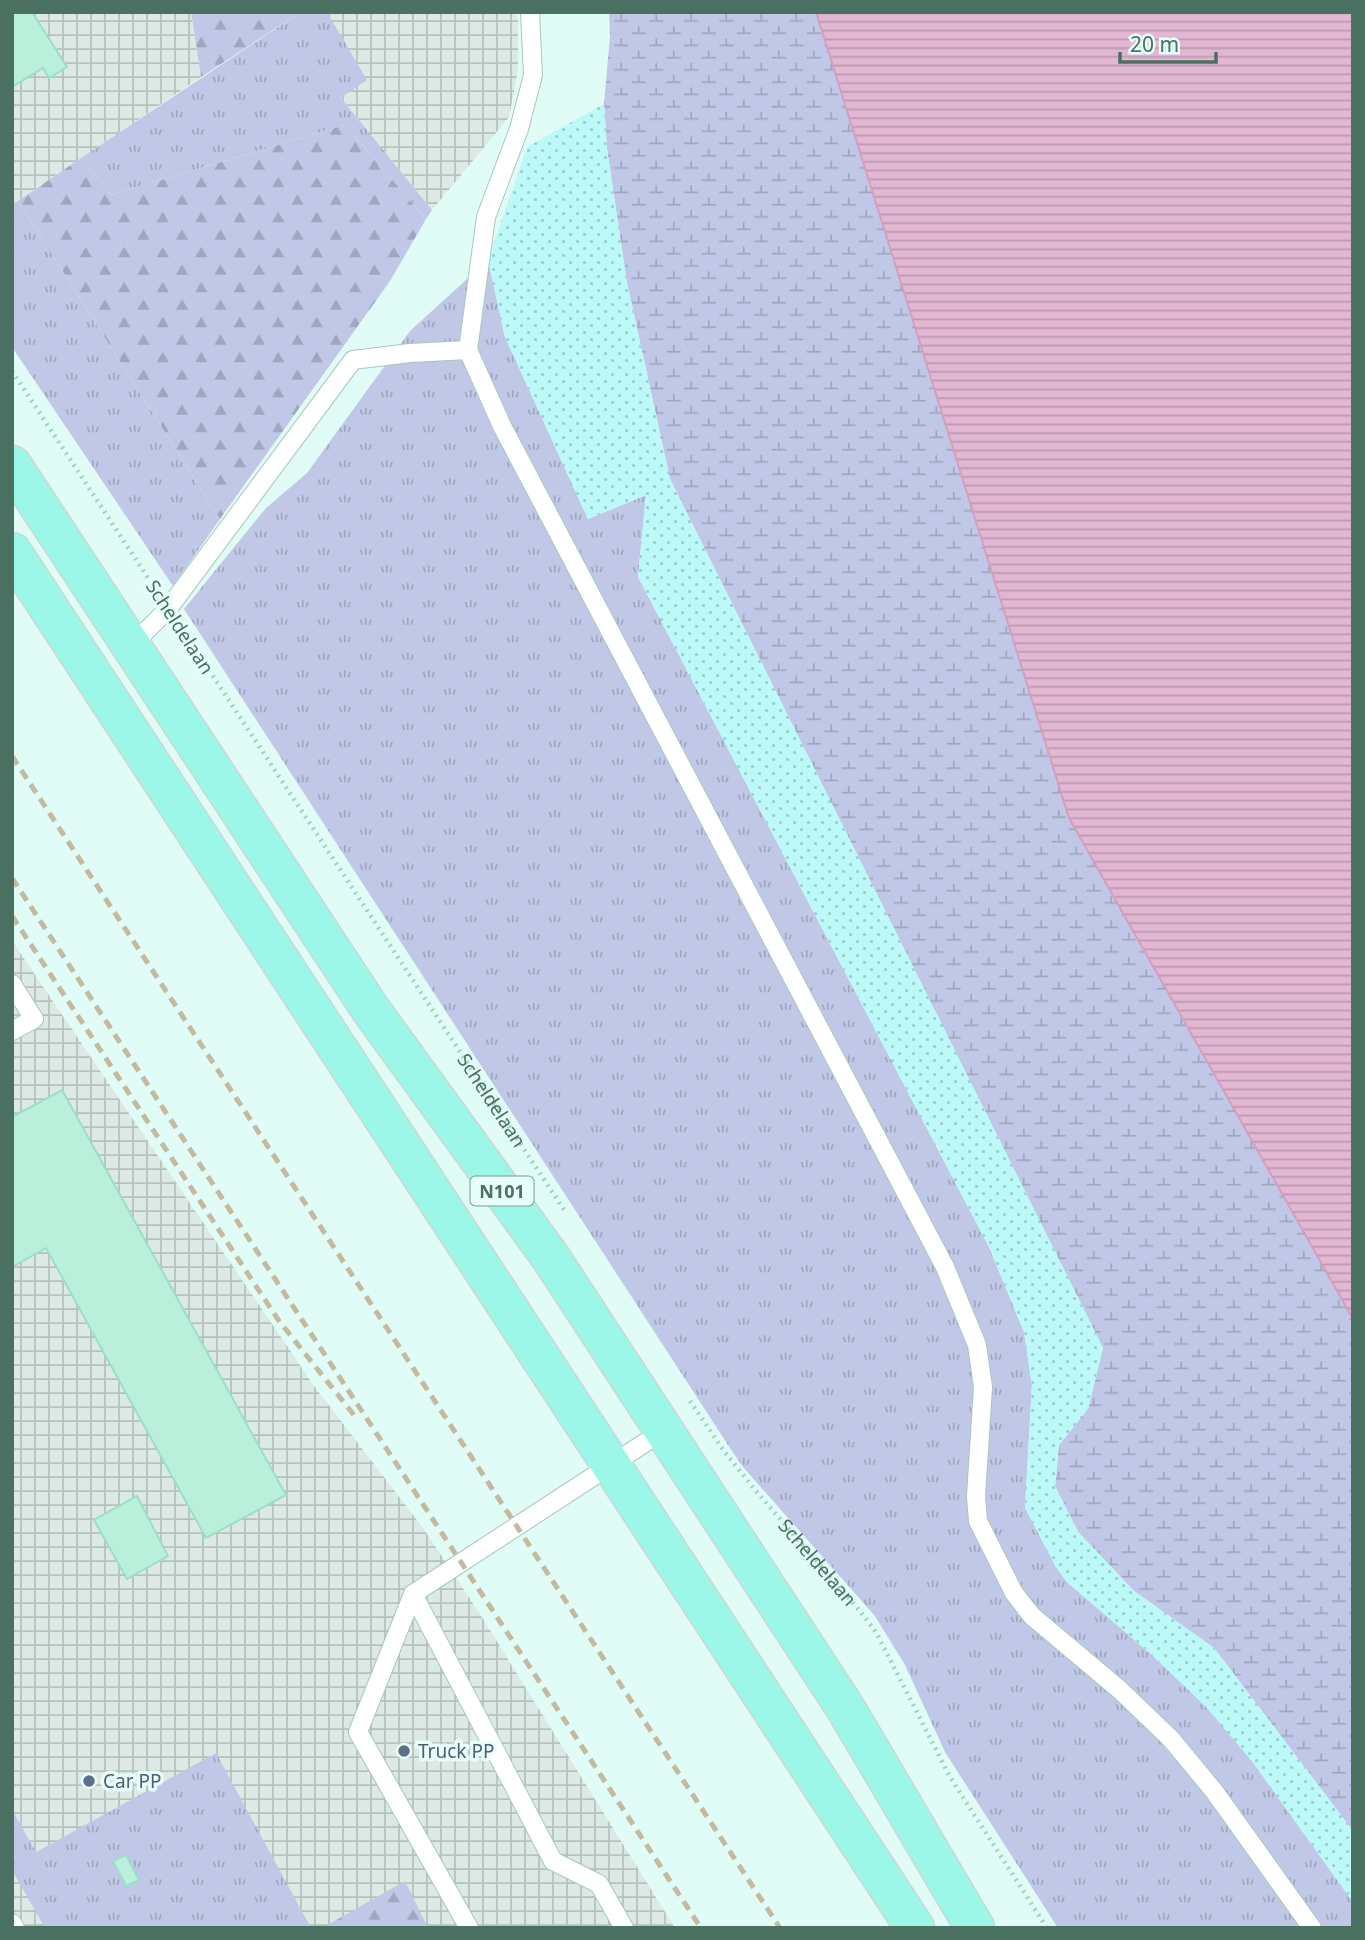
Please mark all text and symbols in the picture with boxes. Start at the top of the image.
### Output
scale bar [1120,21,1216,65]
text: 20 m [1130,30,1179,58]
street label: Scheldelaan [140,575,220,679]
street label: Scheldelaan [452,1048,532,1152]
road number: N101 [470,1176,534,1206]
street label: Scheldelaan [773,1513,863,1611]
place label: Truck PP [418,1738,494,1764]
marker: Truck PP [396,1743,412,1759]
place label: Car PP [103,1768,161,1794]
marker: Car PP [81,1773,97,1789]

